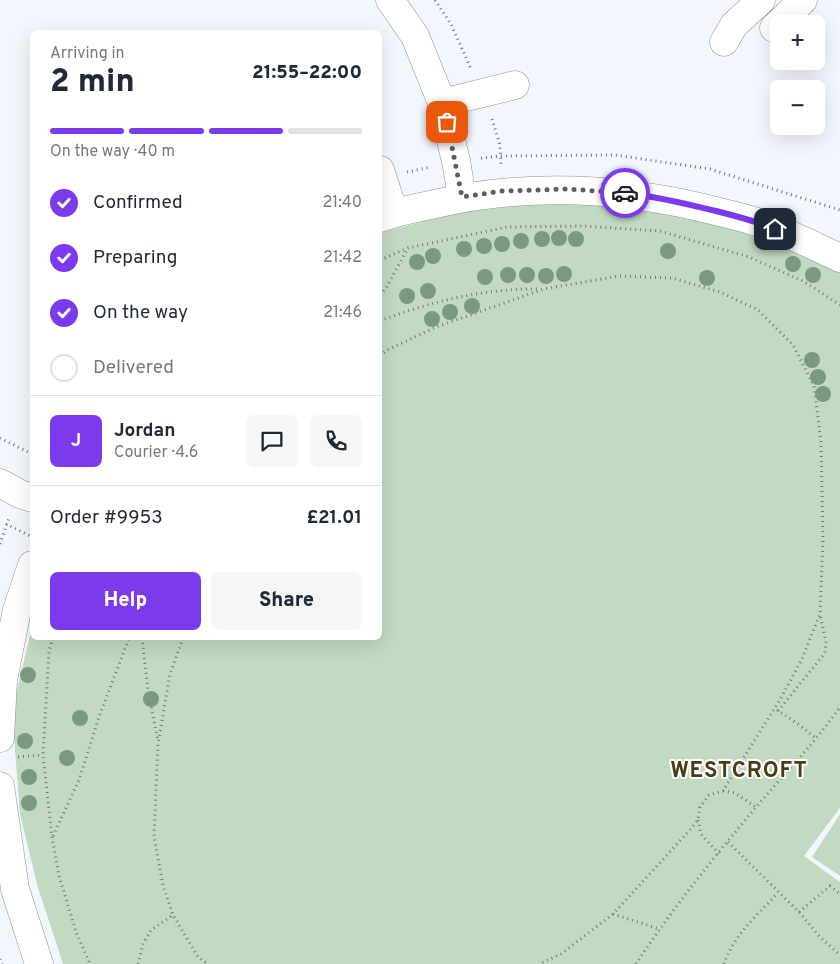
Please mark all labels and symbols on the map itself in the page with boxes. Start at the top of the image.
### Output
pin [426,101,468,143]
courier [600,168,650,218]
pin [754,208,796,250]
district label: WESTCROFT [670,758,808,785]

